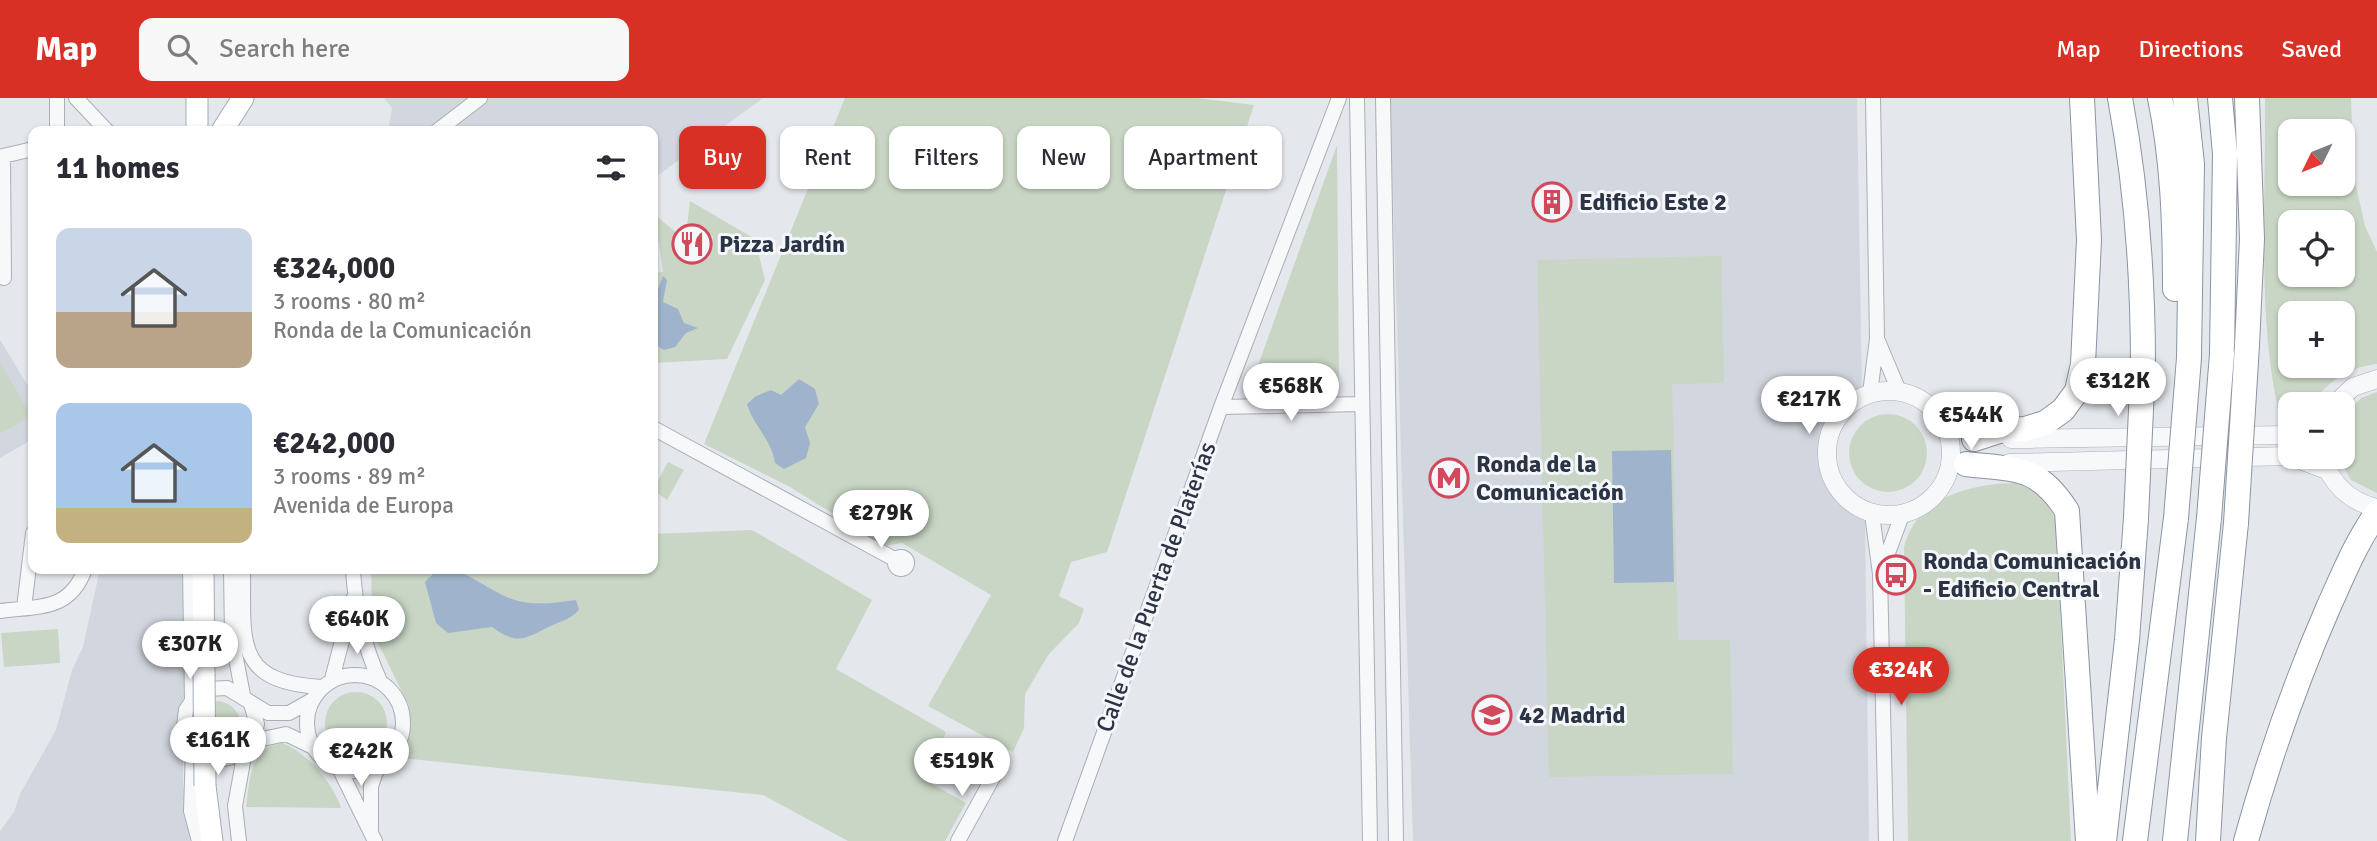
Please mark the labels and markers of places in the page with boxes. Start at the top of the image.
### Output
building icon: Edificio Este 2 [1531,181,1573,223]
place label: Edificio Este 2 [1579,187,1727,217]
restaurant icon: Pizza Jardín [671,223,713,265]
place label: Pizza Jardín [719,229,845,259]
pin: €312K [2069,358,2167,418]
pin: €568K [1242,364,1340,423]
pin: €217K [1760,376,1858,436]
pin: €544K [1922,392,2020,452]
place label: Ronda de la Comunicación [1476,449,1624,507]
metro station icon: Ronda de la Comunicación [1428,457,1470,499]
pin: €279K [832,490,930,550]
place label: Ronda Comunicación - Edificio Central [1923,546,2141,604]
bus stop icon: Ronda Comunicación - Edificio Central [1875,554,1917,596]
pin: €640K [308,596,406,656]
pin: €307K [141,622,239,681]
pin: €324K [1852,648,1950,707]
school or university icon: 42 Madrid [1471,694,1513,736]
place label: 42 Madrid [1519,700,1625,730]
pin: €161K [169,718,267,777]
pin: €242K [312,728,410,788]
pin: €519K [913,738,1011,798]

